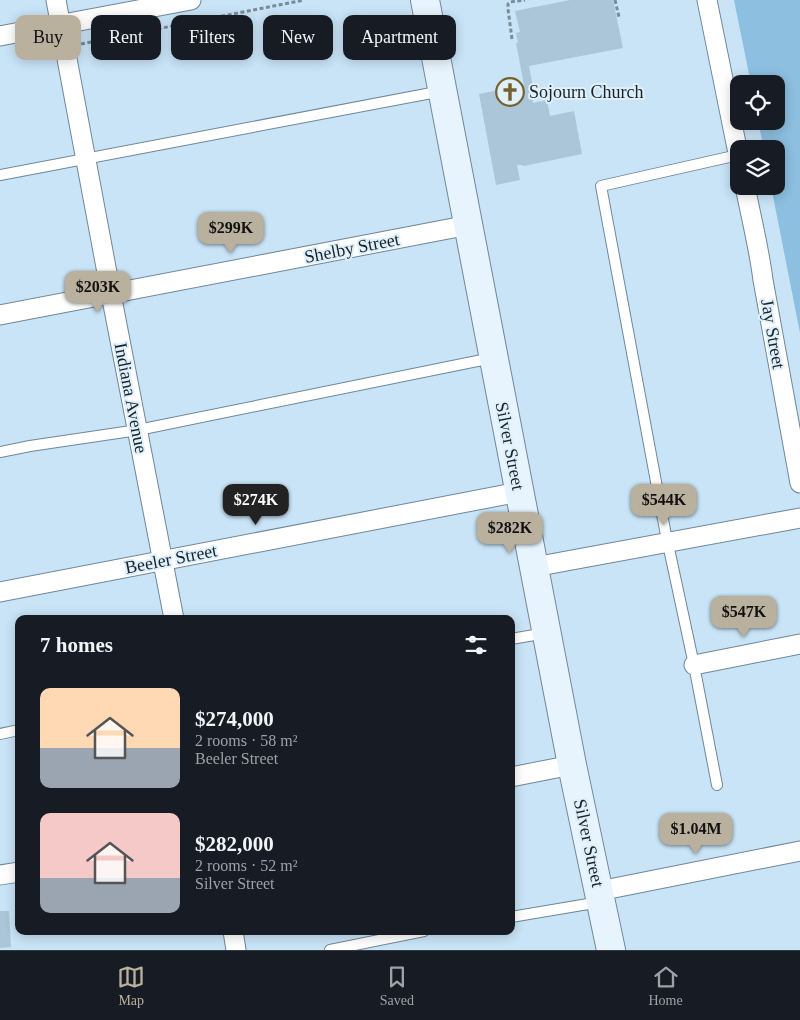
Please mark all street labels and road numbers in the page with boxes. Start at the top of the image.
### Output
street label: Shelby Street [303,229,401,267]
street label: Jay Street [757,298,789,370]
street label: Indiana Avenue [110,341,152,455]
street label: Silver Street [492,400,528,492]
street label: Beeler Street [123,540,219,578]
street label: Silver Street [570,797,608,889]

